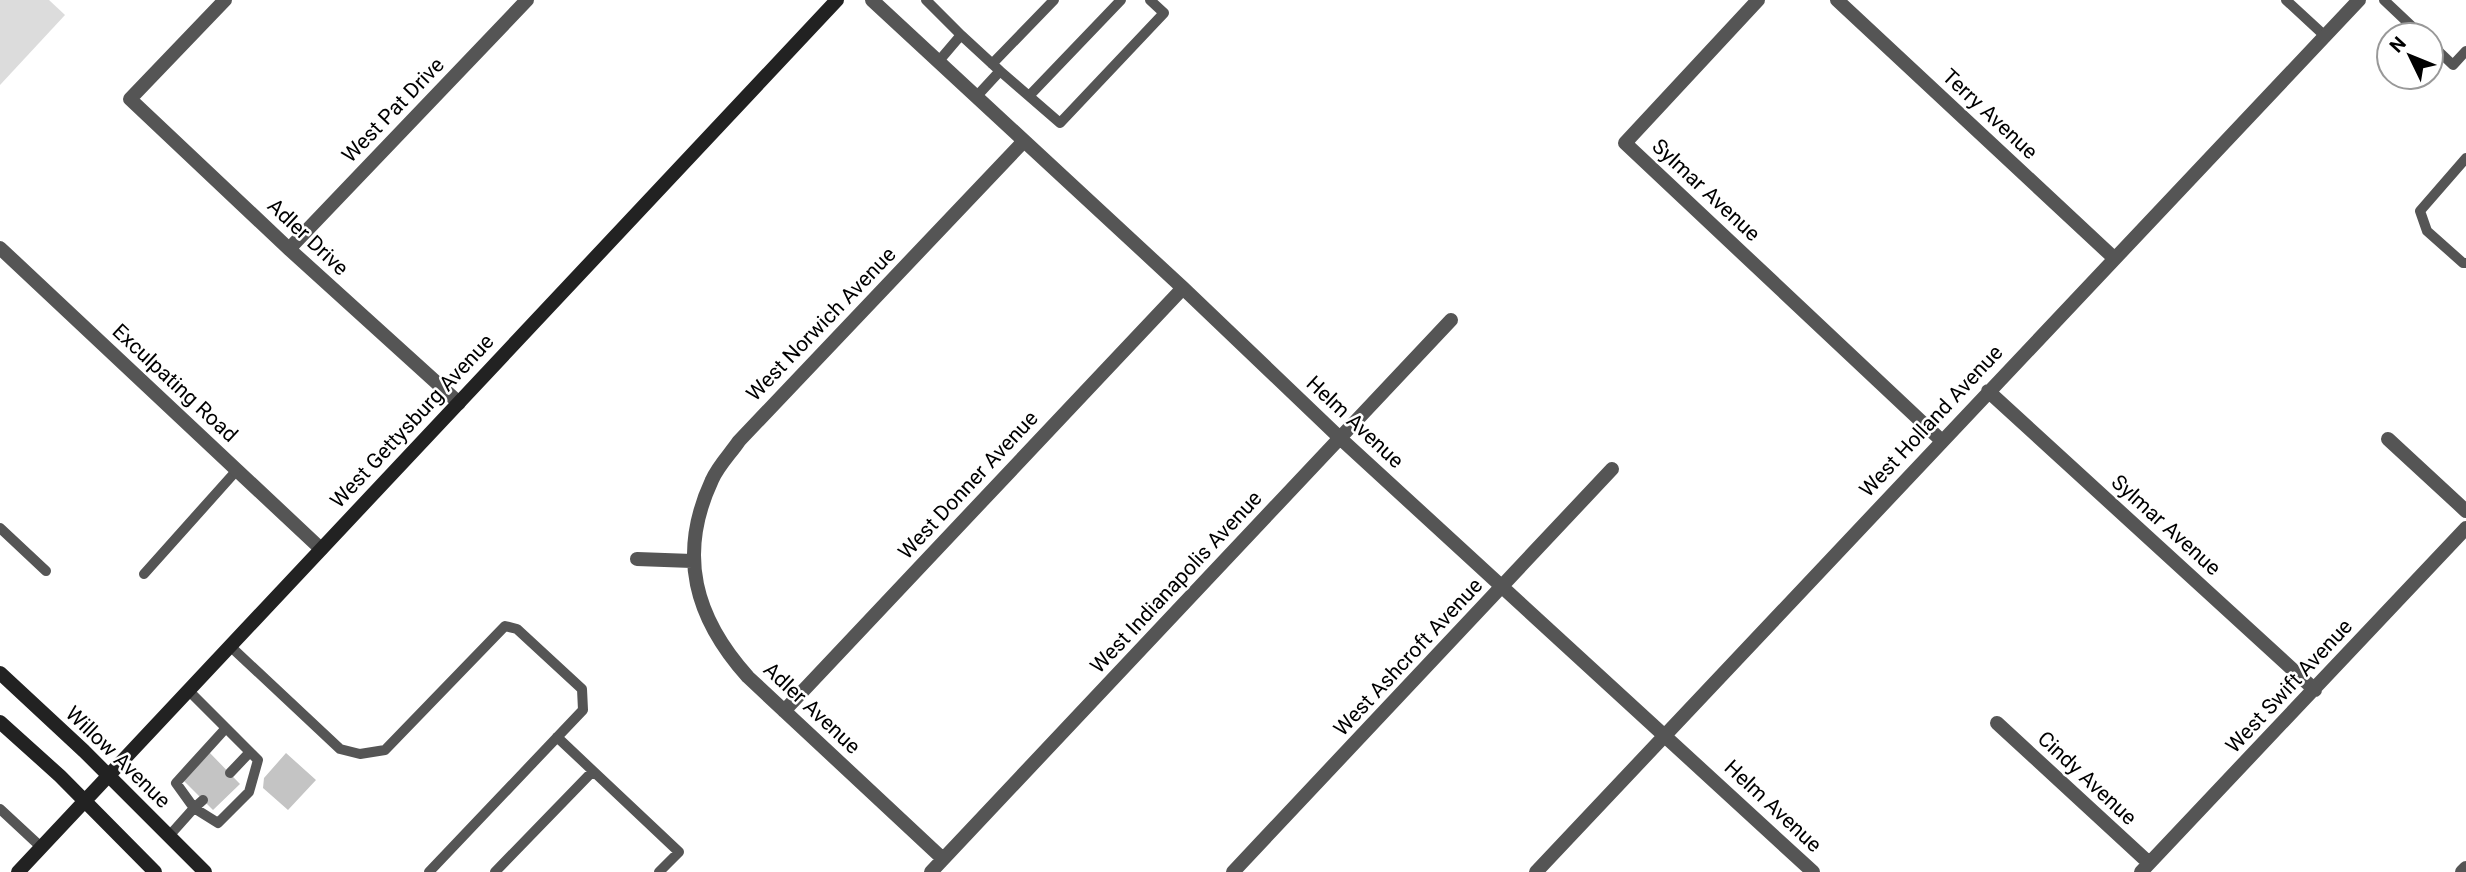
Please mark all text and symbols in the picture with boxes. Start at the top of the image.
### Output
north arrow [2375,21,2445,91]
text: N [2385,32,2411,57]
street label: West Pat Drive [337,53,449,167]
street label: Terry Avenue [1938,64,2042,164]
street label: Sylmar Avenue [1647,134,1765,246]
street label: Adler Drive [263,194,353,280]
street label: West Norwich Avenue [742,242,900,406]
street label: Exculpating Road [108,319,242,447]
street label: West Gettysburg Avenue [325,329,499,513]
street label: West Holland Avenue [1855,340,2007,502]
street label: Helm Avenue [1302,371,1408,473]
street label: West Donner Avenue [893,406,1043,564]
street label: Sylmar Avenue [2107,470,2225,580]
street label: West Indianapolis Avenue [1085,486,1267,678]
street label: West Ashcroft Avenue [1329,573,1487,741]
street label: West Swift Avenue [2221,614,2357,758]
street label: Adler Avenue [759,657,865,759]
street label: Willow Avenue [61,701,175,813]
street label: Cindy Avenue [2033,726,2141,830]
street label: Helm Avenue [1720,755,1826,857]

